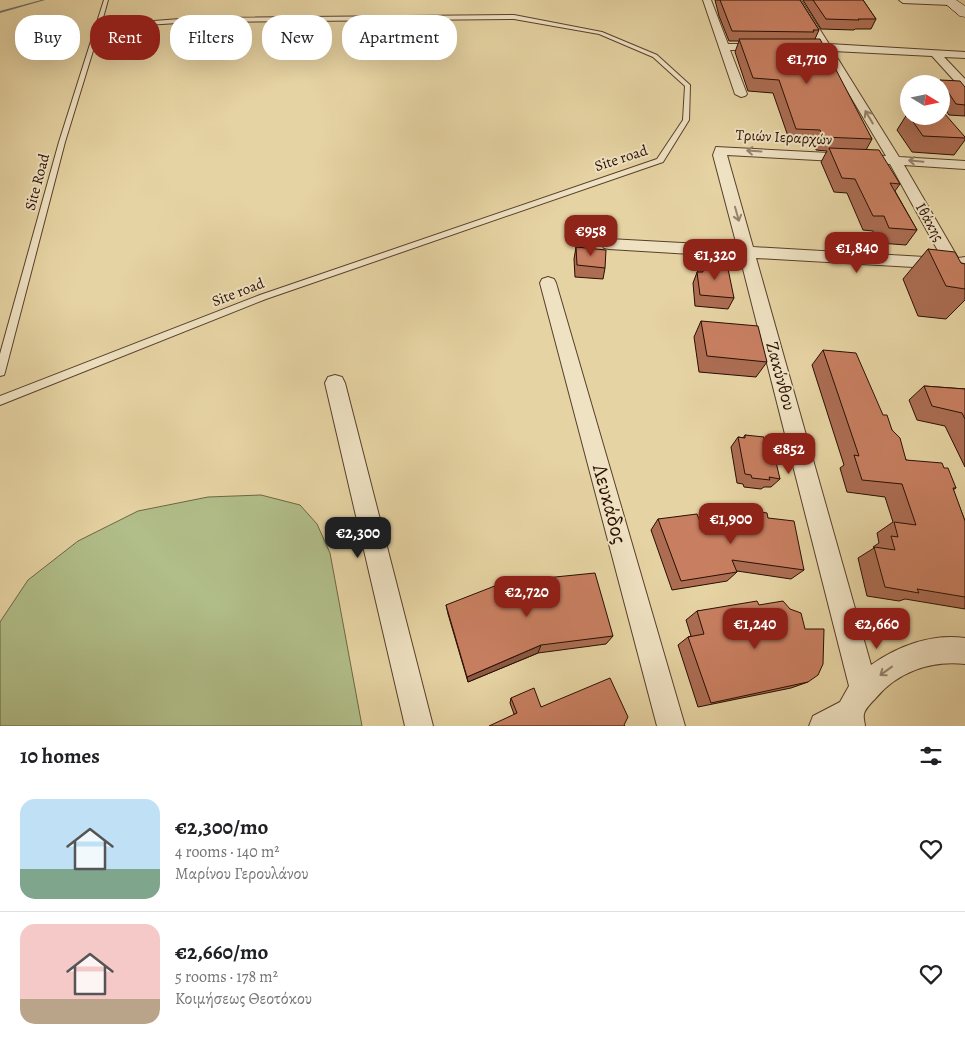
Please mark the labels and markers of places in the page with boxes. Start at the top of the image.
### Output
pin: €1,710 [766,42,848,85]
pin: €958 [561,214,621,257]
pin: €1,840 [816,232,898,274]
pin: €1,320 [674,238,756,281]
pin: €852 [759,432,819,475]
pin: €1,900 [690,502,772,545]
pin: €2,300 [317,516,399,559]
pin: €2,720 [486,576,568,618]
pin: €1,240 [714,608,796,650]
pin: €2,660 [836,608,918,650]

